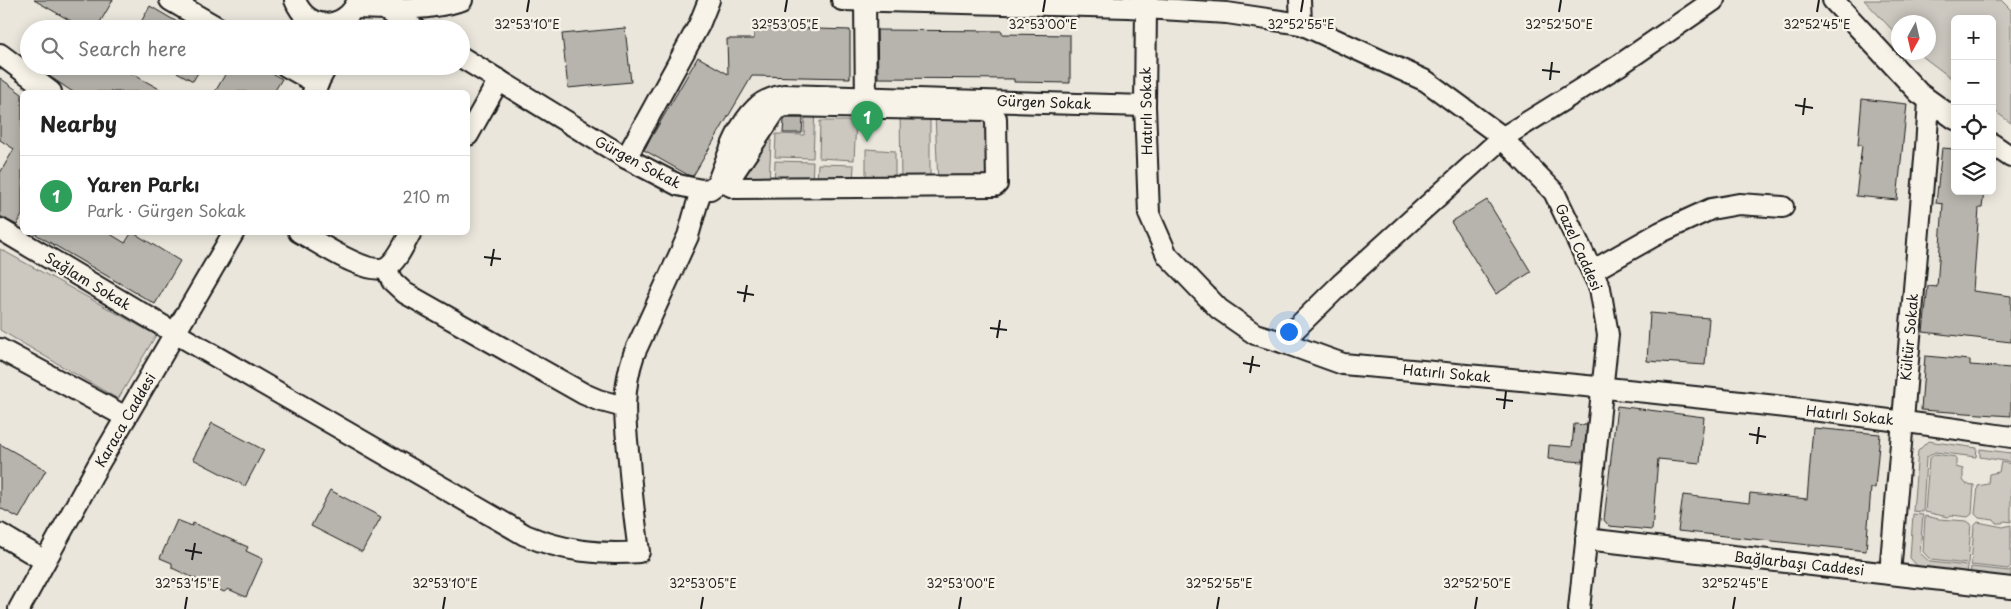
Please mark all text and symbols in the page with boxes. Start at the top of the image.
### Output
text: 32°53'10"E [494,15,560,33]
text: 32°53'05"E [751,15,819,33]
text: 32°53'00"E [1009,15,1077,33]
text: 32°52'55"E [1267,15,1335,33]
text: 32°52'50"E [1525,15,1593,33]
text: 32°52'45"E [1784,15,1851,33]
north arrow [1891,15,1936,60]
map controls [1951,15,1996,195]
button: + [1951,15,1996,60]
search box [20,20,470,75]
icon: search [38,34,66,62]
text: Search here [78,34,187,62]
button: − [1951,60,1996,105]
street label: Hatırlı Sokak [1135,67,1157,155]
street label: Gürgen Sokak [996,90,1092,114]
pin: 1 [851,101,883,142]
button: locate [1951,105,1996,150]
text: Nearby [40,107,117,139]
street label: Gürgen Sokak [591,130,685,194]
button: layers [1951,150,1996,195]
text: Yaren Parkı [87,170,199,198]
text: 1 [52,184,60,208]
text: 210 m [402,184,450,208]
text: Park · Gürgen Sokak [87,198,246,222]
street label: Gazel Caddesi [1550,200,1608,294]
street label: Sağlam Sokak [41,247,135,315]
street label: Kültür Sokak [1895,292,1923,382]
your location [1276,319,1302,345]
street label: Hatırlı Sokak [1402,359,1492,387]
street label: Karaca Caddesi [89,369,161,471]
street label: Hatırlı Sokak [1805,400,1895,430]
street label: Bağlarbaşı Caddesi [1733,546,1865,580]
text: 32°53'15"E [155,574,219,592]
text: 32°53'10"E [412,574,478,592]
text: 32°53'05"E [669,574,737,592]
text: 32°53'00"E [927,574,995,592]
text: 32°52'55"E [1185,574,1253,592]
text: 32°52'50"E [1443,574,1511,592]
text: 32°52'45"E [1702,574,1769,592]

